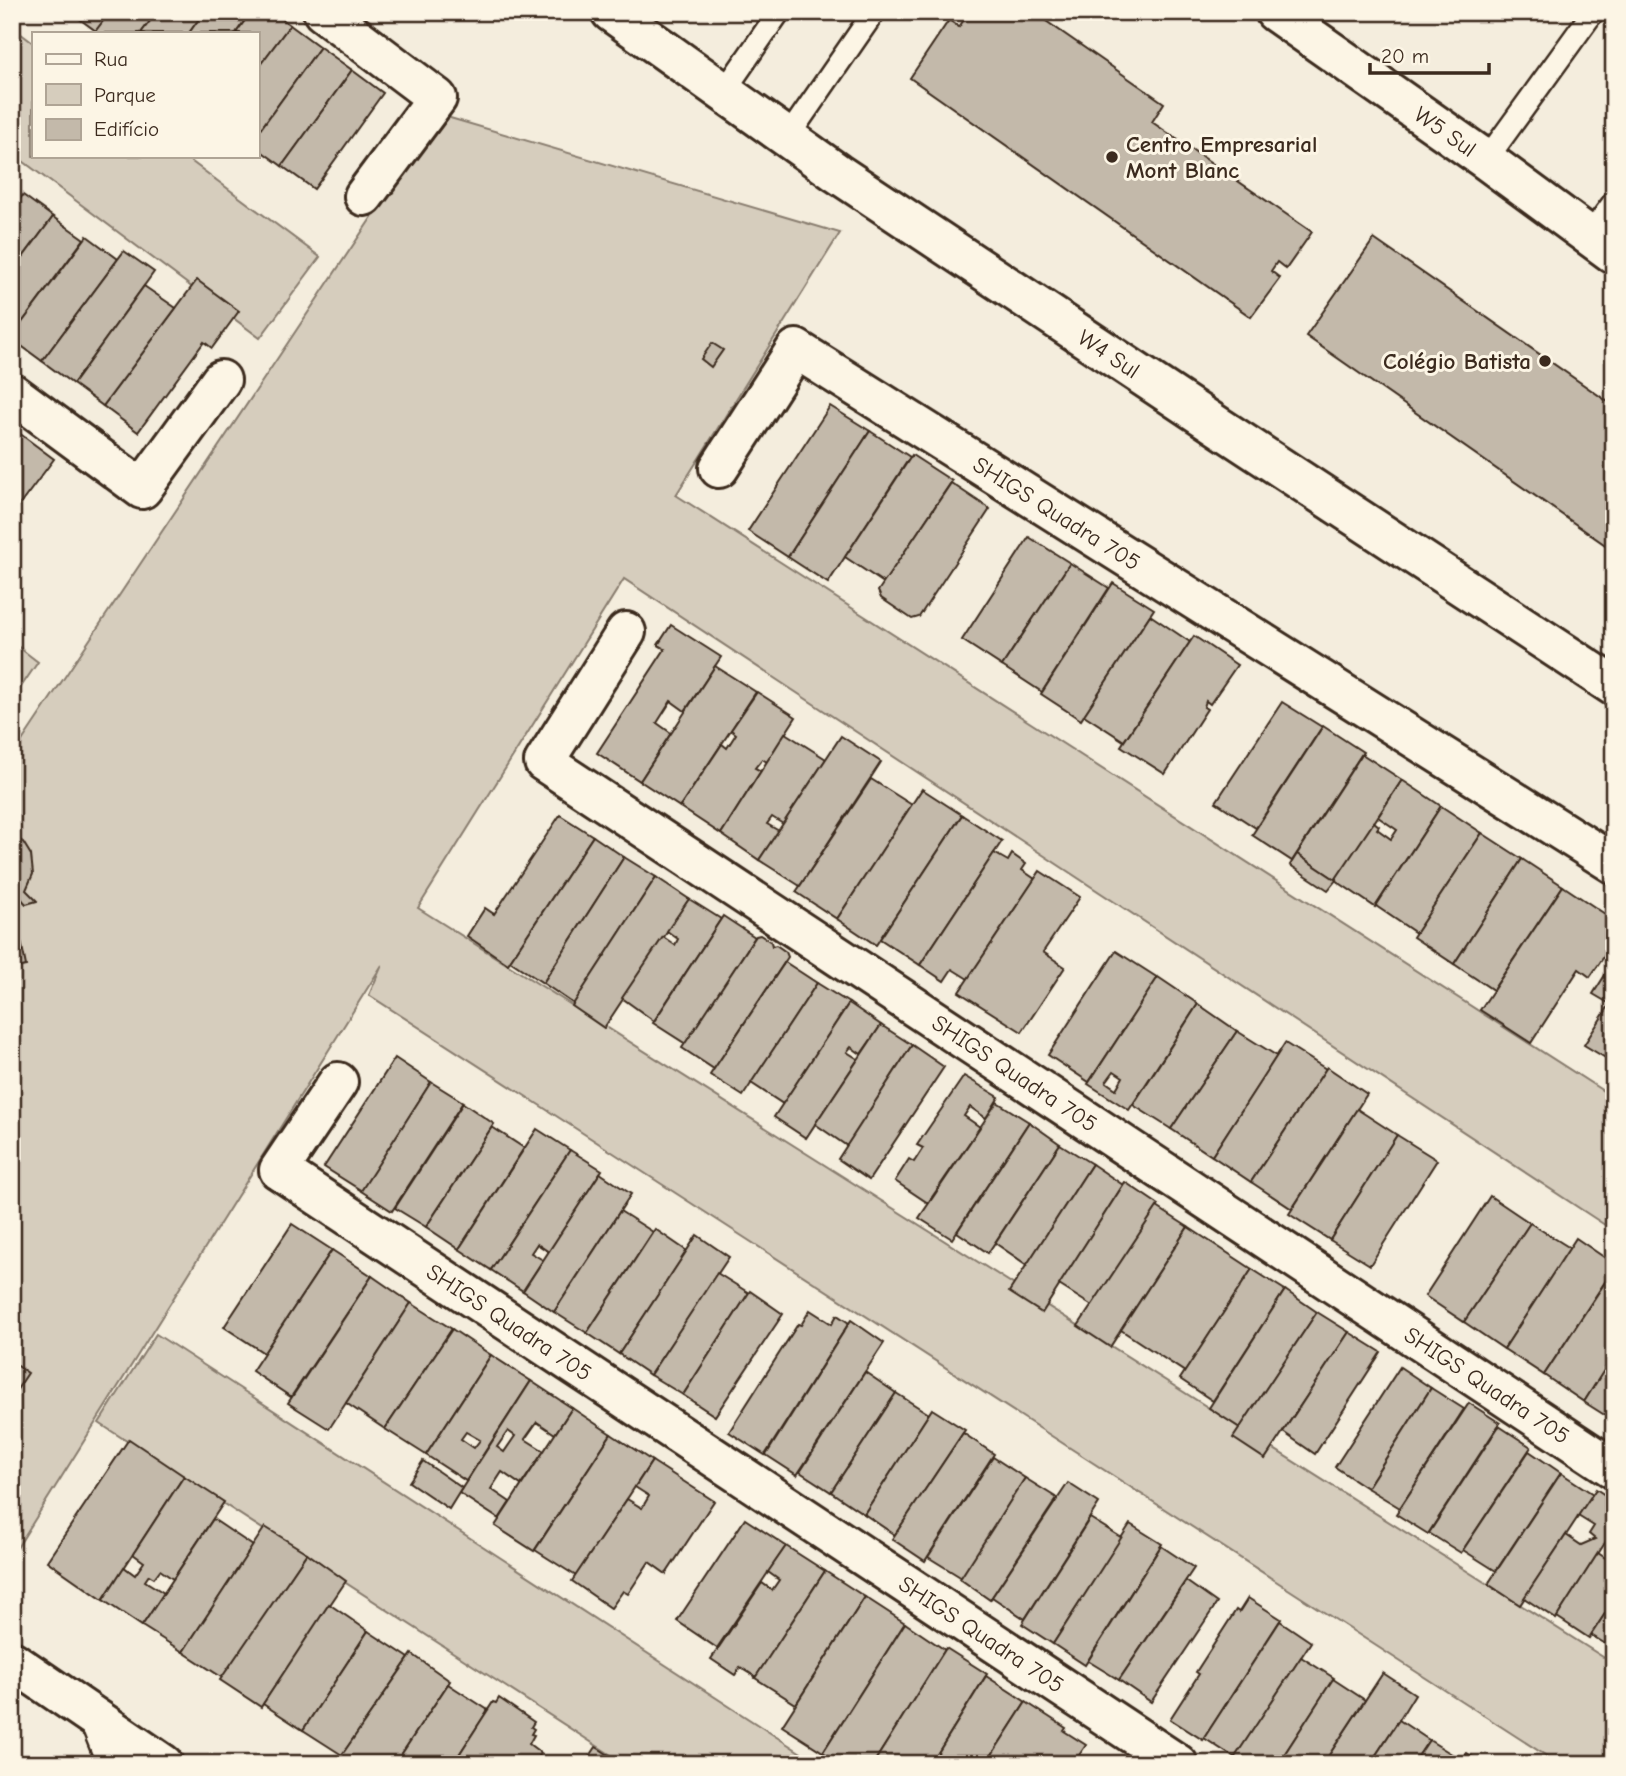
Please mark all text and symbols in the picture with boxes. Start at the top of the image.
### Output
legend [32,32,259,158]
scale bar [1370,32,1490,76]
text: 20 m [1381,44,1429,68]
text: Rua [94,47,128,71]
text: Parque [94,83,156,107]
street label: W5 Sul [1409,101,1481,163]
text: Edifício [94,117,159,141]
place label: Centro Empresarial Mont Blanc [1126,131,1317,184]
marker: Centro Empresarial Mont Blanc [1104,149,1120,165]
street label: W4 Sul [1073,324,1145,384]
place label: Colégio Batista [1383,348,1531,375]
marker: Colégio Batista [1537,353,1553,369]
street label: SHIGS Quadra 705 [968,451,1145,576]
street label: SHIGS Quadra 705 [927,1009,1102,1138]
street label: SHIGS Quadra 705 [421,1258,597,1387]
street label: SHIGS Quadra 705 [1399,1321,1574,1450]
street label: SHIGS Quadra 705 [894,1570,1069,1699]

